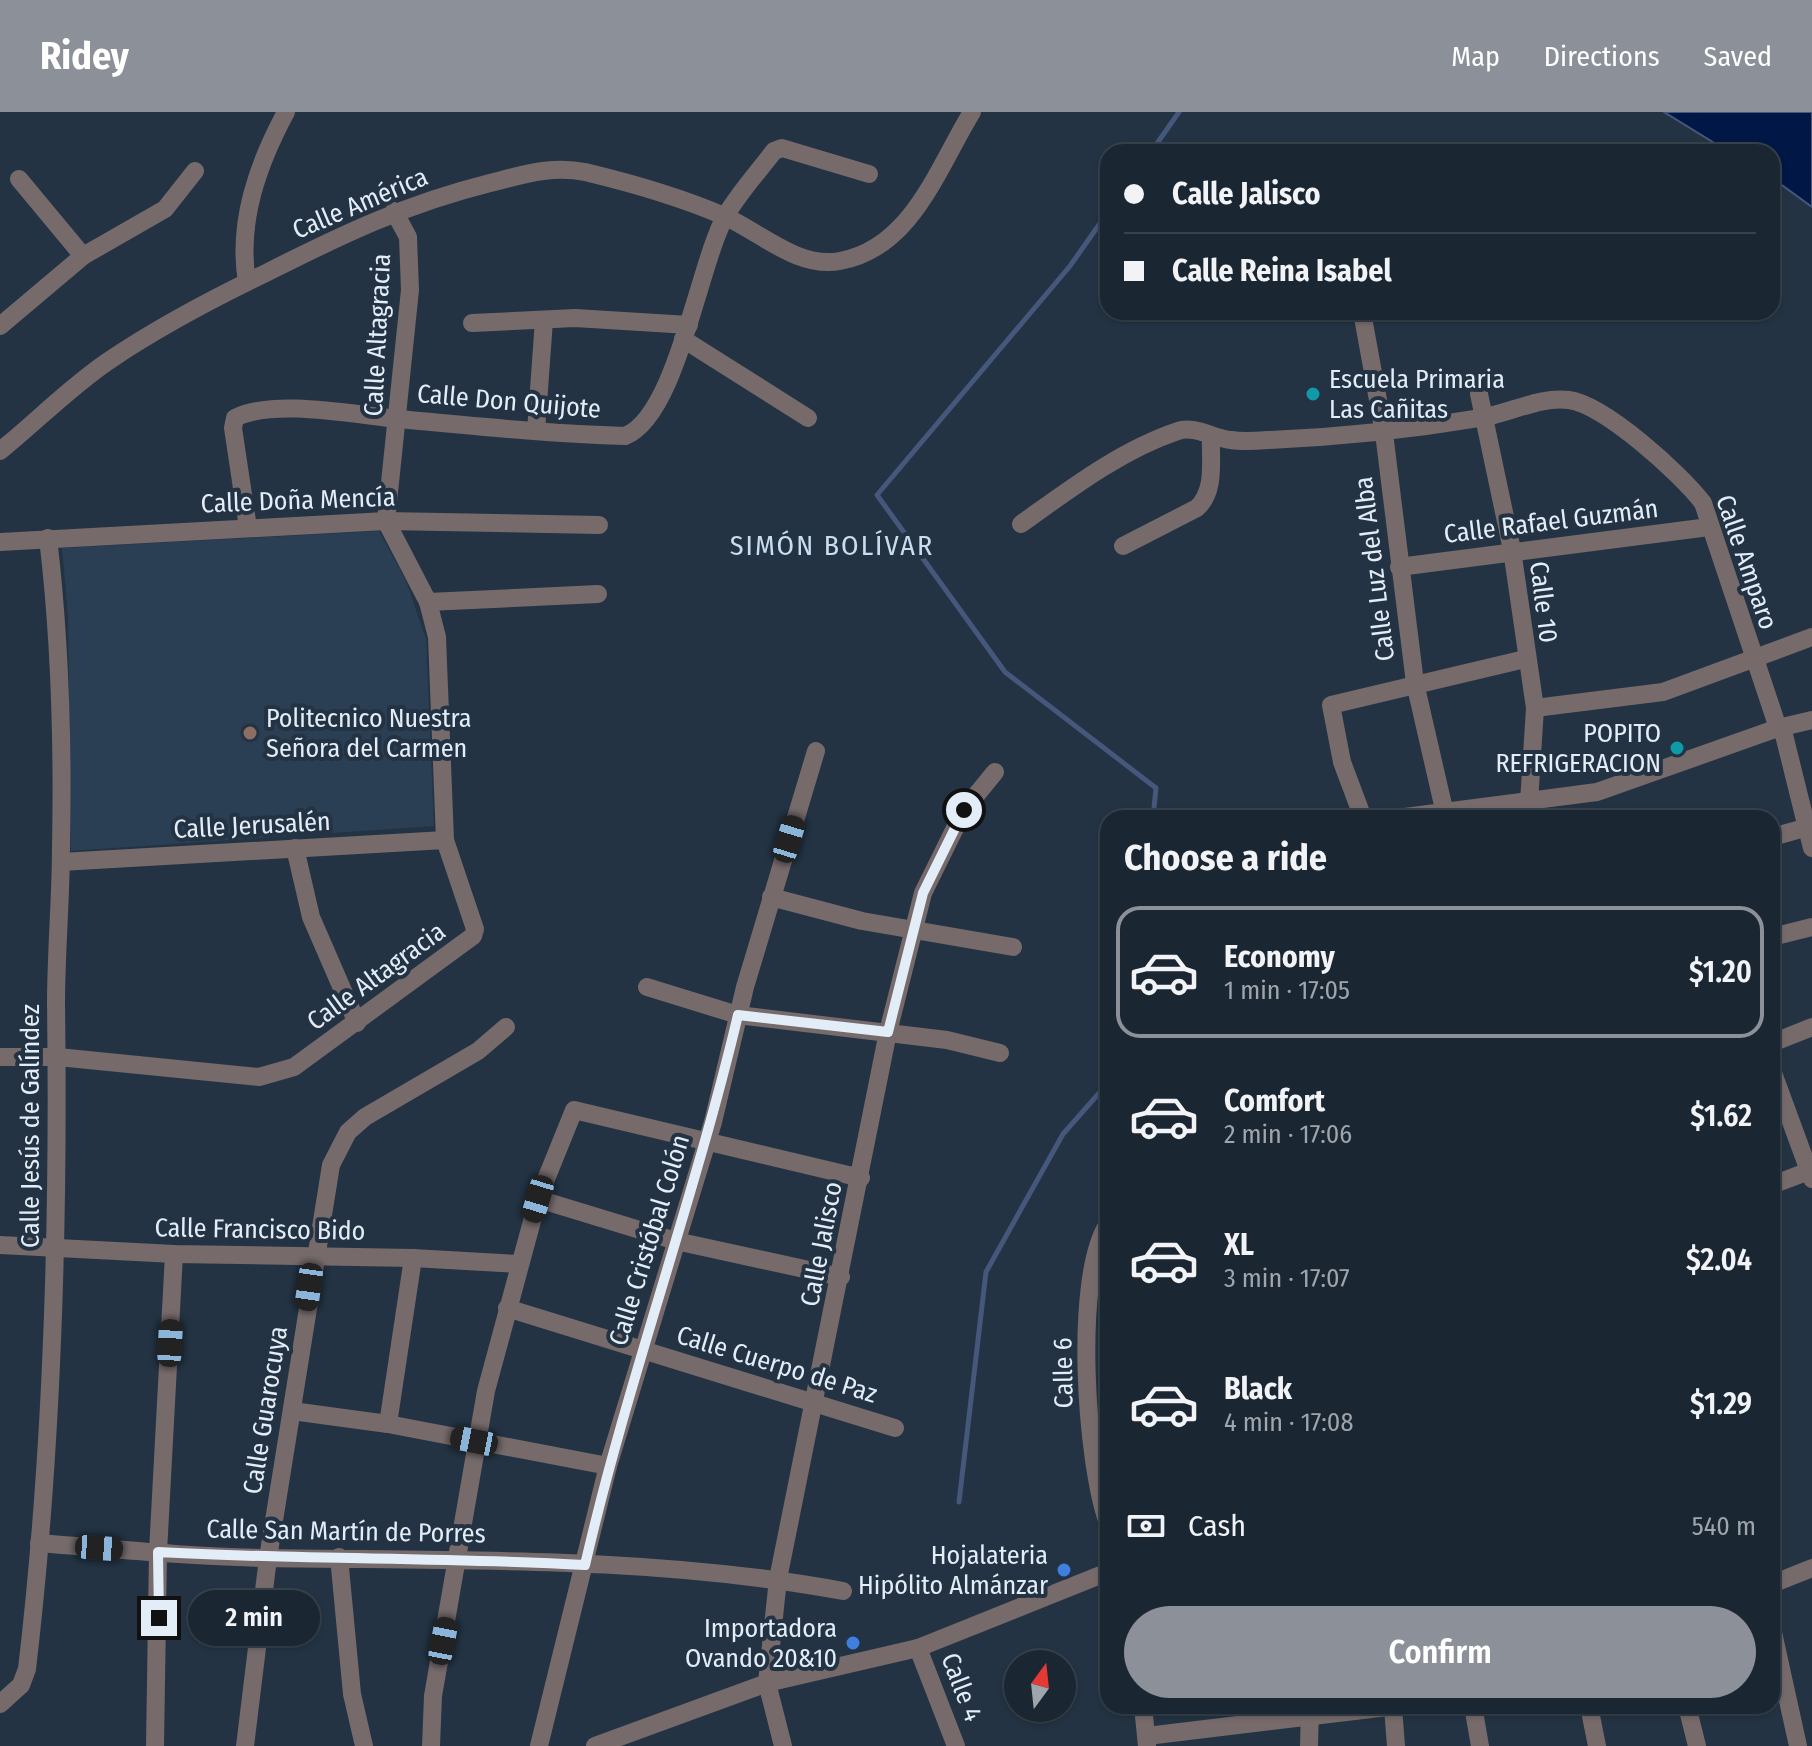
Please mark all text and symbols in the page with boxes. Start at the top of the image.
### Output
text: Ridey [40,33,129,79]
text: Map [1451,40,1500,73]
text: Directions [1544,40,1660,73]
text: Saved [1704,40,1772,73]
street label: Calle América [288,161,432,246]
text: Calle Jalisco [1172,176,1321,212]
street label: Calle Altagracia [358,253,397,417]
text: Calle Reina Isabel [1172,253,1392,289]
place label: Escuela Primaria Las Cañitas [1329,364,1505,425]
street label: Calle Don Quijote [416,378,602,425]
marker: Escuela Primaria Las Cañitas [1304,385,1322,403]
street label: Calle Luz del Alba [1348,475,1401,663]
street label: Calle Doña Mencía [200,482,396,519]
street label: Calle Amparo [1709,491,1784,633]
street label: Calle Rafael Guzmán [1442,493,1660,550]
district label: SIMÓN BOLÍVAR [730,529,934,562]
street label: Calle 10 [1523,560,1564,644]
place label: Politecnico Nuestra Señora del Carmen [266,703,472,764]
place label: POPITO REFRIGERACION [1495,718,1661,779]
marker: Politecnico Nuestra Señora del Carmen [241,724,259,742]
marker: POPITO REFRIGERACION [1668,739,1686,757]
route start [946,792,982,828]
street label: Calle Jerusalén [173,806,331,845]
car [771,813,807,865]
text: Choose a ride [1124,836,1327,880]
street label: Calle Altagracia [301,916,451,1037]
icon: car [1128,936,1200,1008]
text: Economy [1224,939,1335,975]
text: $1.20 [1689,954,1752,990]
text: 1 min · 17:05 [1224,975,1350,1006]
street label: Calle Jesús de Galíndez [15,1004,46,1248]
icon: car [1128,1080,1200,1152]
text: Comfort [1224,1083,1325,1119]
text: $1.62 [1690,1098,1752,1134]
text: 2 min · 17:06 [1224,1119,1352,1150]
street label: Calle Cristóbal Colón [603,1131,696,1349]
car [520,1173,556,1225]
street label: Calle Jalisco [794,1179,849,1309]
street label: Calle Francisco Bido [154,1212,366,1247]
icon: car [1128,1224,1200,1296]
text: XL [1224,1227,1254,1263]
text: $2.04 [1686,1242,1752,1278]
car [294,1262,324,1312]
text: 3 min · 17:07 [1224,1263,1350,1294]
car [157,1318,183,1368]
street label: Calle Cuerpo de Paz [673,1319,881,1410]
street label: Calle Guarocuya [237,1324,294,1496]
street label: Calle 6 [1047,1337,1080,1409]
icon: car [1128,1368,1200,1440]
text: Black [1224,1371,1292,1407]
text: $1.29 [1690,1386,1752,1422]
text: 4 min · 17:08 [1224,1407,1353,1438]
car [448,1425,500,1457]
icon: cash [1124,1504,1168,1548]
text: Cash [1188,1508,1246,1544]
text: 540 m [1692,1511,1756,1542]
street label: Calle San Martín de Porres [206,1514,486,1549]
car [74,1534,124,1562]
place label: Hojalateria Hipólito Almánzar [858,1540,1048,1601]
marker: Hojalateria Hipólito Almánzar [1055,1561,1073,1579]
callout: 2 min [187,1590,319,1646]
route end [141,1600,177,1636]
text: 2 min [225,1602,283,1633]
button: Confirm [1124,1606,1756,1698]
place label: Importadora Ovando 20&10 [685,1613,837,1674]
car [427,1615,459,1667]
marker: Importadora Ovando 20&10 [844,1634,862,1652]
street label: Calle 4 [934,1649,989,1726]
north arrow [1004,1650,1076,1722]
map controls [1004,1650,1076,1722]

